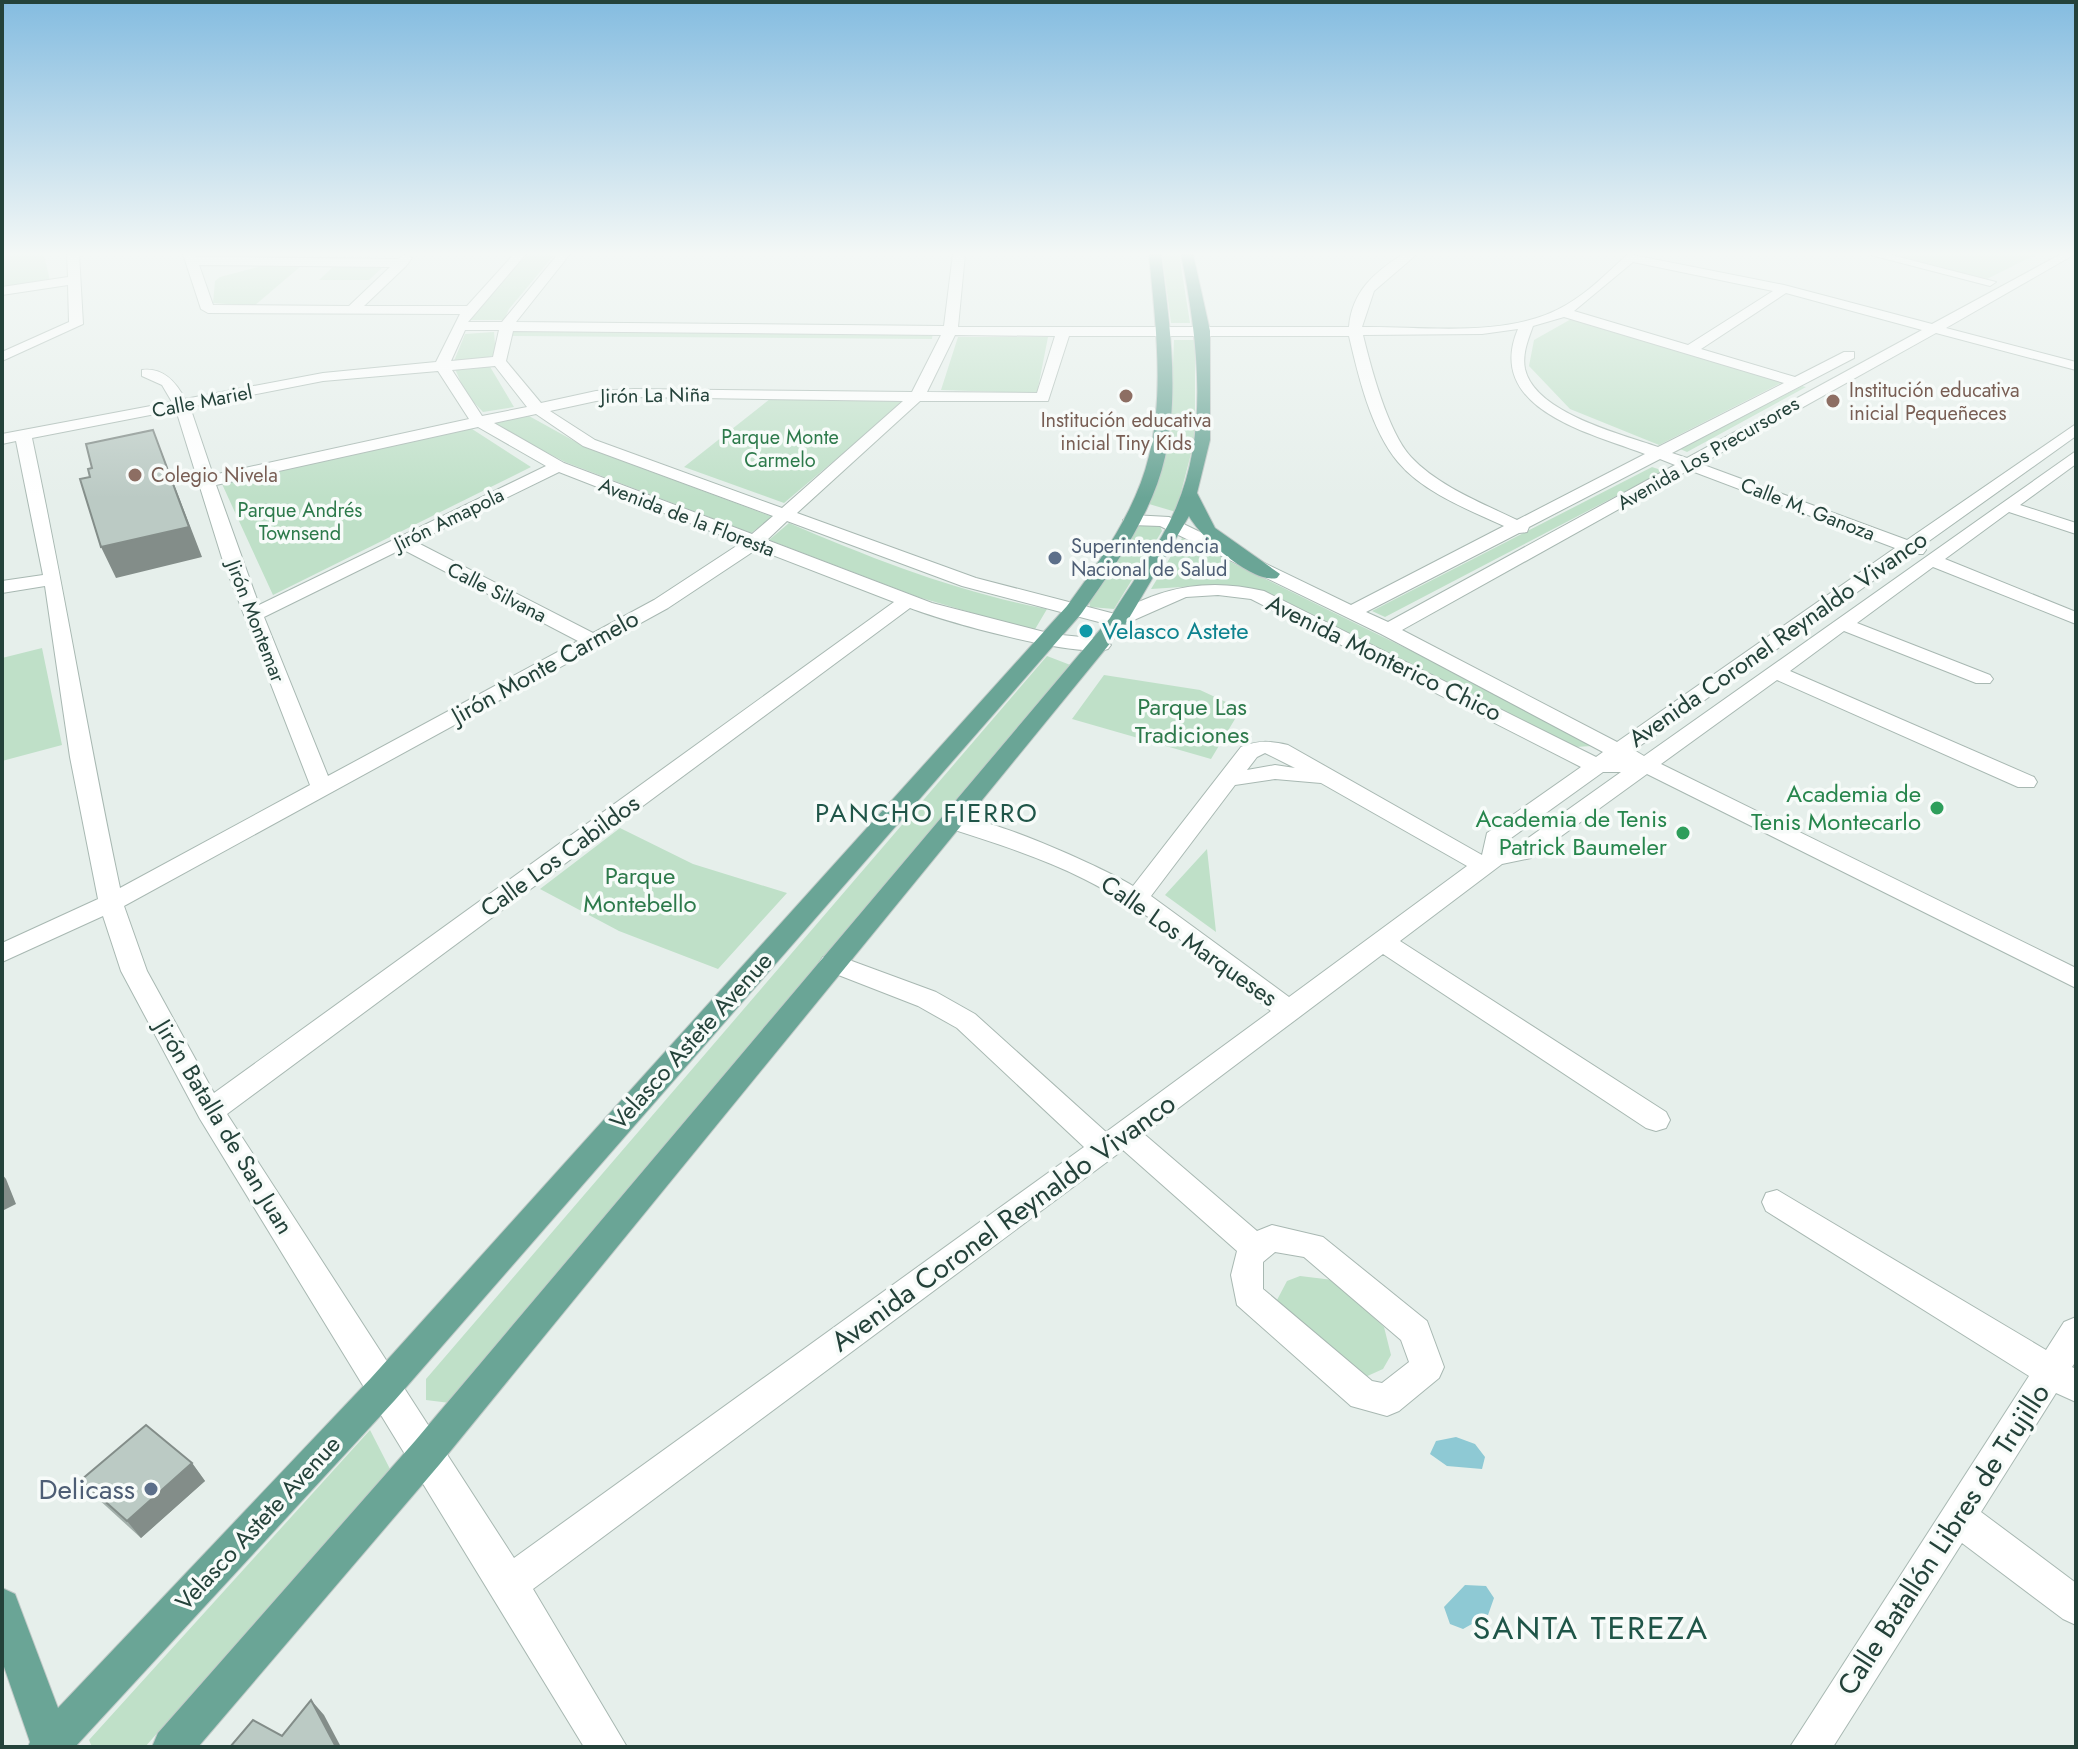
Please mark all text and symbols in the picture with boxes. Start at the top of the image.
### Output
place label: Institución educativa inicial Pequeñeces [1849,376,2020,428]
street label: Calle Mariel [149,378,255,425]
street label: Jirón La Niña [597,380,710,411]
marker: Institución educativa inicial Tiny Kids [1117,387,1135,405]
street label: Avenida Los Precursores [1612,389,1805,517]
marker: Institución educativa inicial Pequeñeces [1824,392,1842,410]
place label: Institución educativa inicial Tiny Kids [1041,406,1211,458]
park label: Parque Monte Carmelo [721,423,839,475]
place label: Colegio Nivela [151,461,278,490]
marker: Colegio Nivela [126,466,144,484]
street label: Calle M. Ganoza [1736,470,1879,548]
street label: Avenida de la Floresta [595,471,779,564]
street label: Jirón Amapola [387,480,509,560]
park label: Parque Andrés Townsend [238,496,362,548]
street label: Avenida Coronel Reynaldo Vivanco [1621,522,1934,756]
place label: Superintendencia Nacional de Salud [1071,532,1227,584]
marker: Superintendencia Nacional de Salud [1046,549,1064,567]
street label: Jirón Montemar [218,553,292,687]
street label: Calle Silvana [442,555,552,630]
street label: Avenida Monterico Chico [1261,585,1508,730]
street label: Jirón Monte Carmelo [442,601,645,734]
place label: Velasco Astete [1102,613,1249,648]
marker: Velasco Astete [1077,622,1095,640]
park label: Parque Las Tradiciones [1135,689,1249,752]
place label: Academia de Tenis Montecarlo [1751,776,1921,839]
street label: Calle Los Cabildos [473,786,647,925]
district label: PANCHO FIERRO [815,794,1039,832]
marker: Academia de Tenis Montecarlo [1928,799,1946,817]
place label: Academia de Tenis Patrick Baumeler [1476,801,1668,864]
marker: Academia de Tenis Patrick Baumeler [1674,824,1692,842]
park label: Parque Montebello [583,858,697,921]
street label: Calle Los Marqueses [1094,866,1285,1015]
street label: Velasco Astete Avenue [601,944,780,1137]
street label: Jirón Batalla de San Juan [145,1010,303,1241]
street label: Avenida Coronel Reynaldo Vivanco [822,1083,1184,1362]
street label: Calle Batallón Libres de Trujillo [1827,1375,2060,1703]
street label: Velasco Astete Avenue [167,1427,348,1618]
place label: Delicass [38,1469,135,1510]
marker: Delicass [142,1480,160,1498]
district label: SANTA TEREZA [1473,1605,1709,1651]

